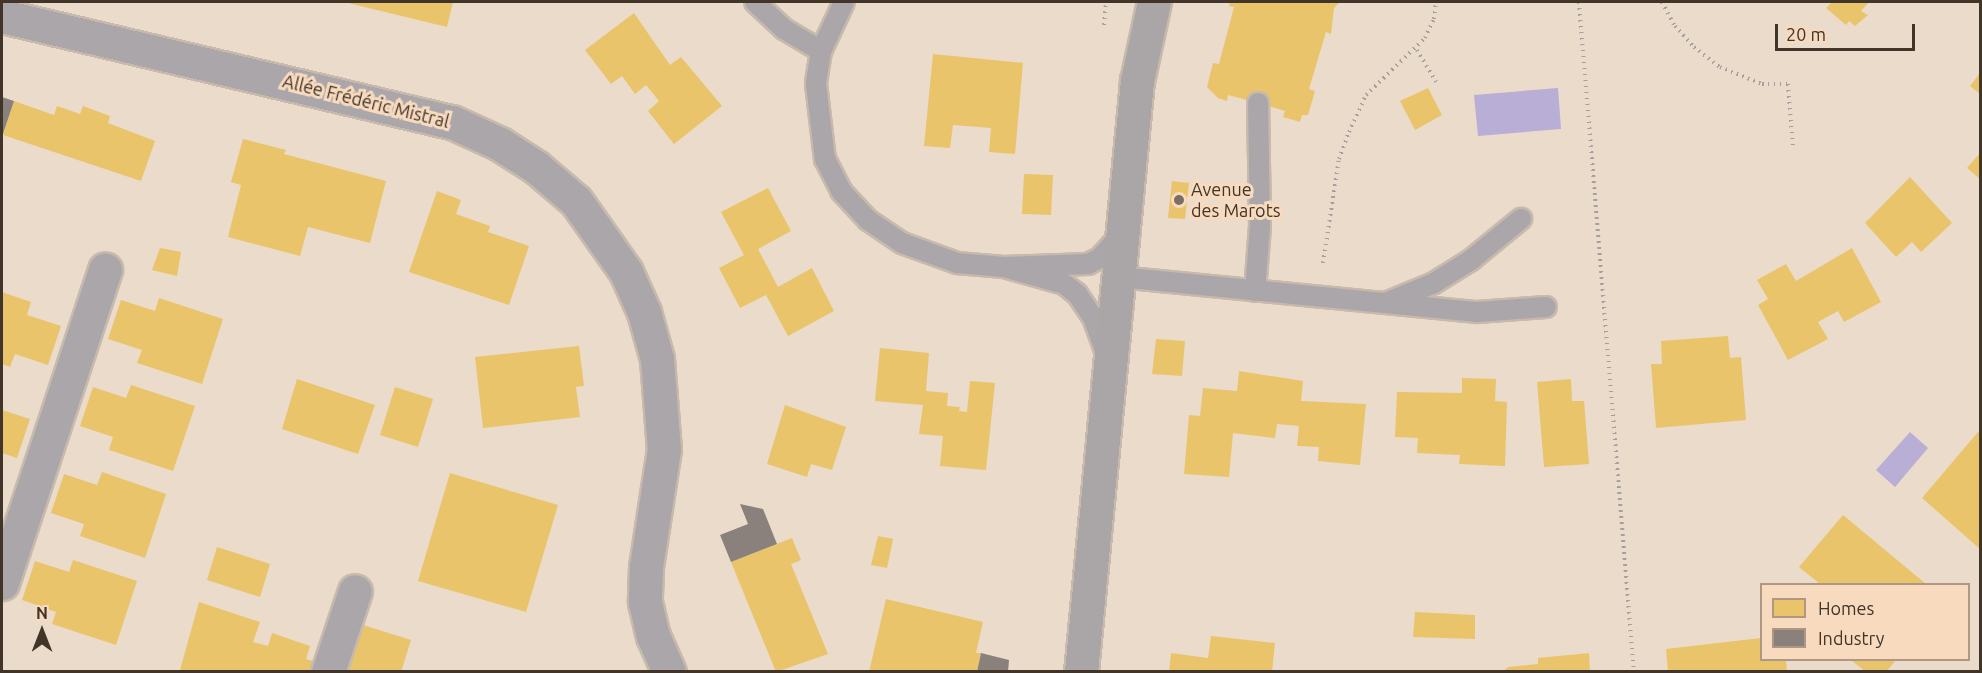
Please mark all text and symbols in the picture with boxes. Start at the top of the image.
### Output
scale bar [1778,12,1918,50]
text: 20 m [1786,24,1826,44]
street label: Allée Frédéric Mistral [280,70,452,132]
place label: Avenue des Marots [1191,179,1281,222]
marker: Avenue des Marots [1172,193,1186,207]
legend [1760,583,1970,661]
text: Homes [1818,598,1874,618]
north arrow [12,601,72,661]
text: N [36,604,48,622]
text: Industry [1818,628,1884,648]

